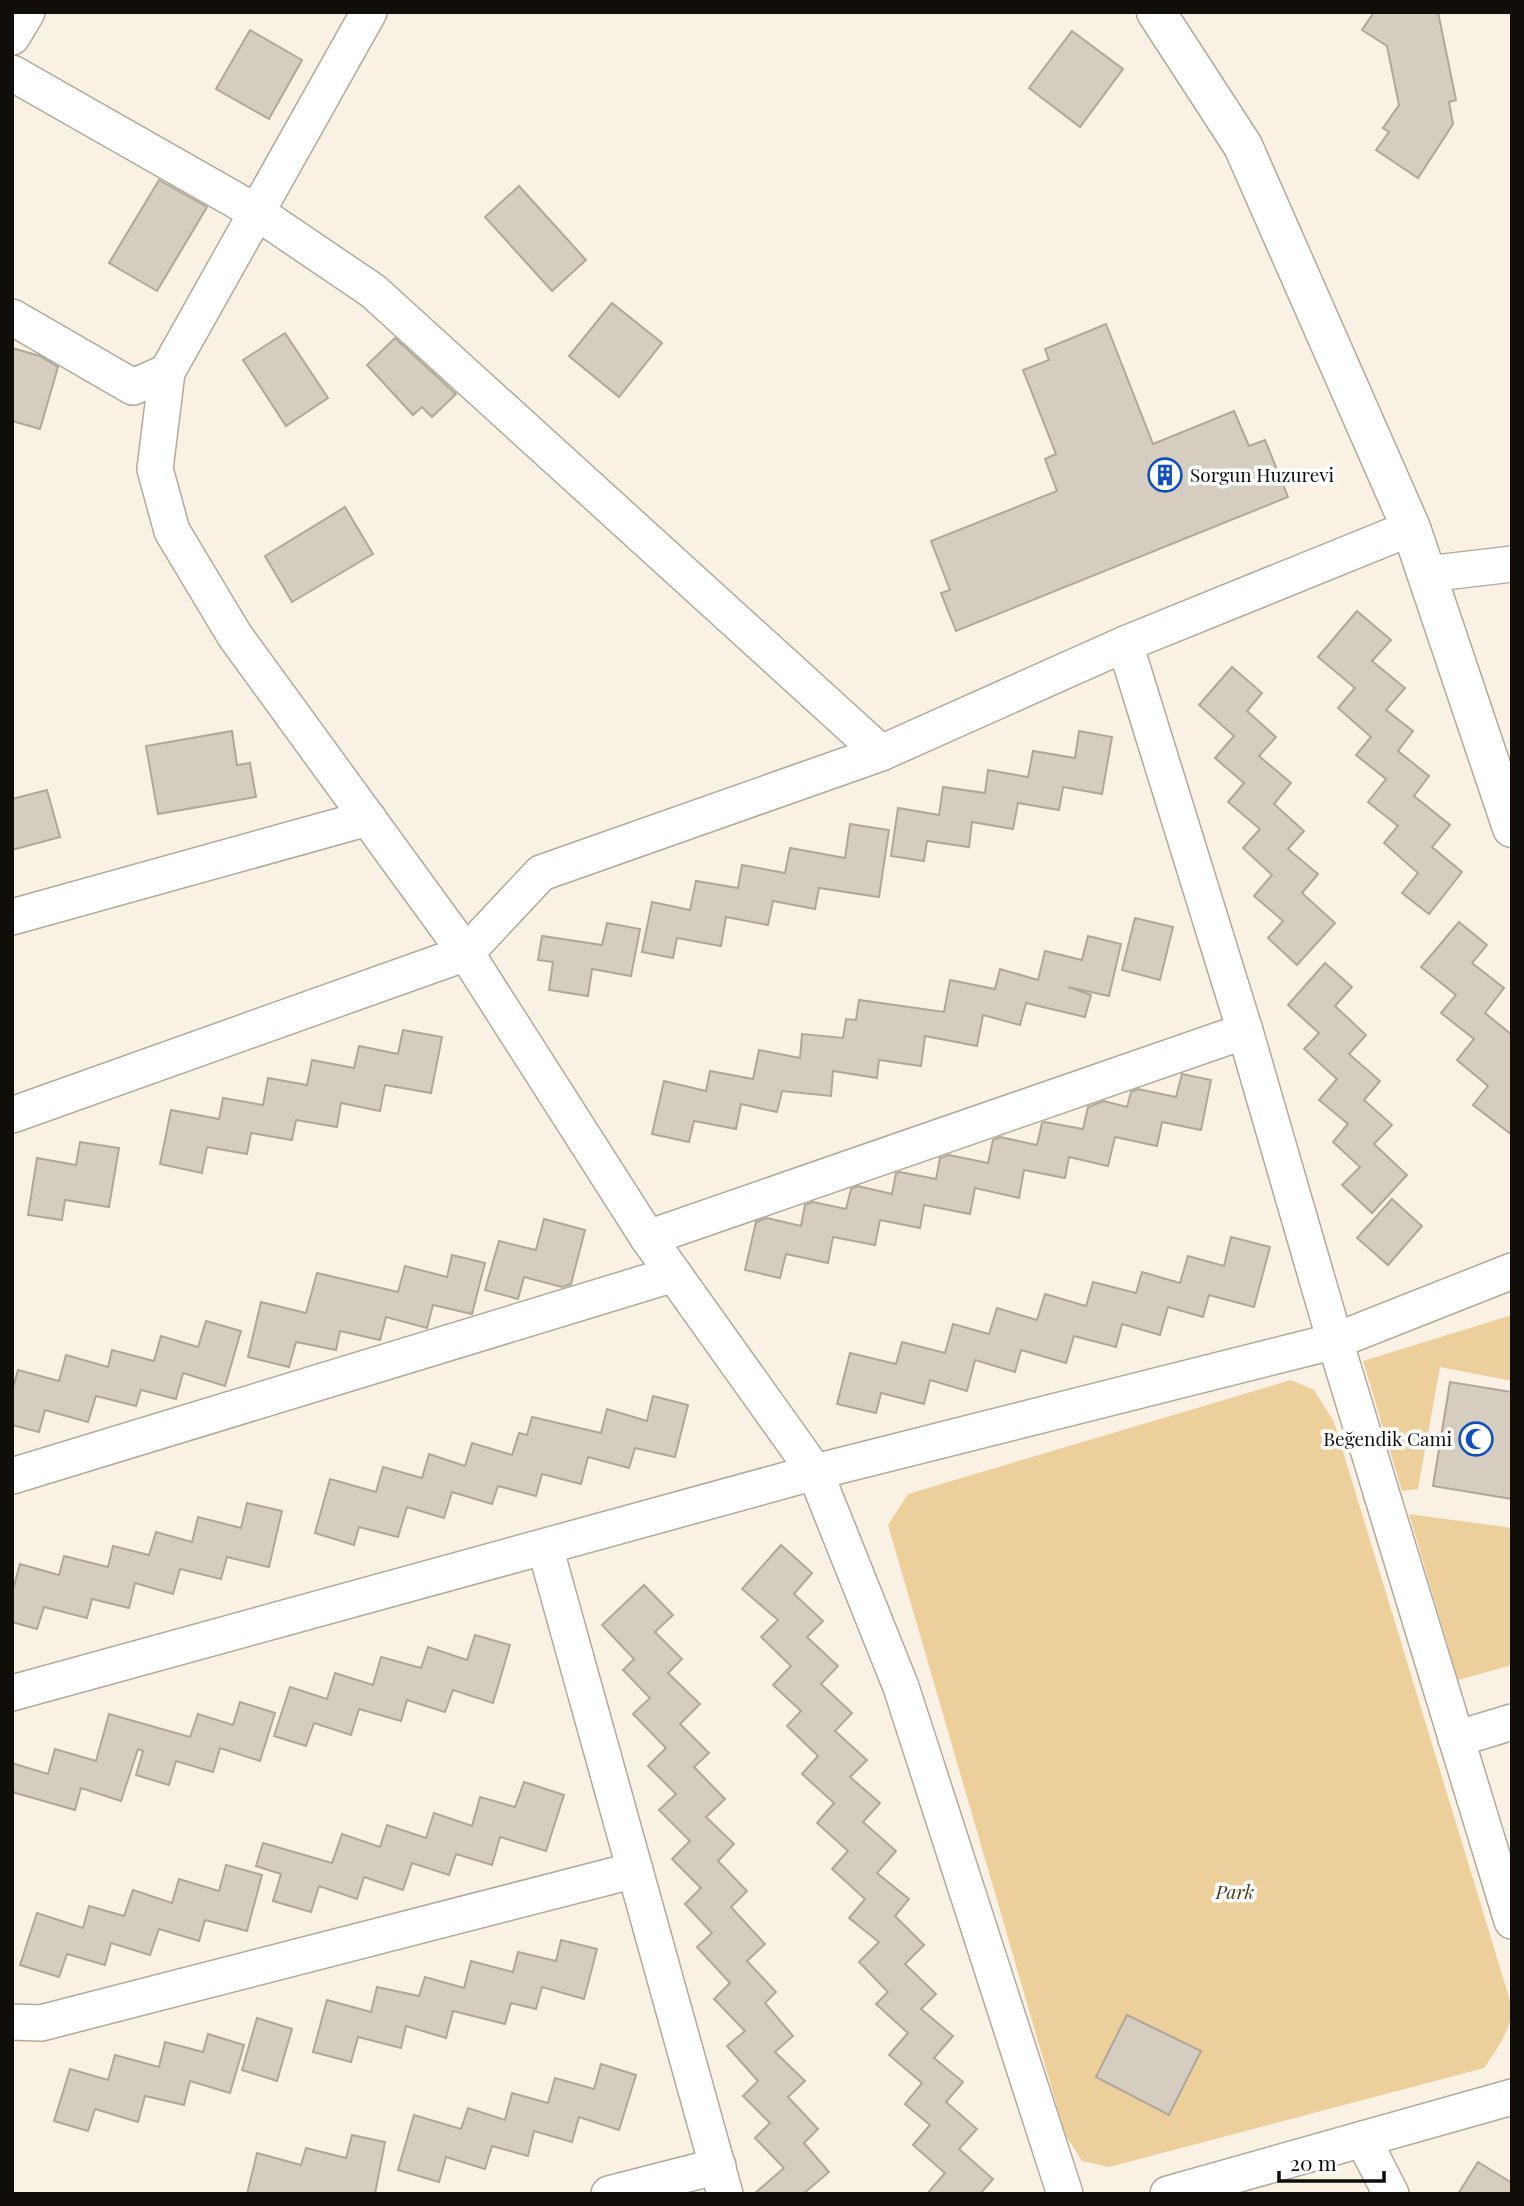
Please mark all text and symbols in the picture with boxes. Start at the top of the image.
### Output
building icon: Sorgun Huzurevi [1146,456,1184,494]
place label: Sorgun Huzurevi [1190,461,1334,487]
mosque icon: Beğendik Cami [1457,1420,1495,1458]
place label: Beğendik Cami [1323,1425,1452,1451]
park label: Park [1215,1878,1255,1904]
scale bar [1279,2140,1384,2184]
text: 20 m [1290,2148,1337,2176]

